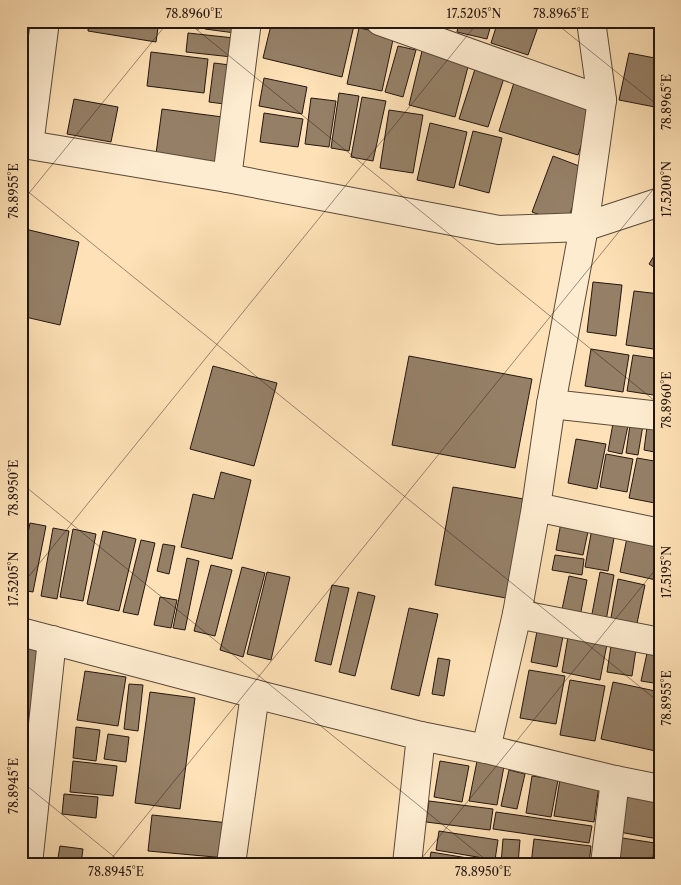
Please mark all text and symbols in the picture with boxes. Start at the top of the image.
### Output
text: 78.8960°E [165,6,223,21]
text: 17.5205°N [447,6,502,21]
text: 78.8965°E [533,6,589,21]
text: 78.8965°E [659,74,674,130]
text: 17.5200°N [659,161,674,217]
text: 78.8955°E [6,163,21,219]
text: 78.8960°E [659,371,674,429]
text: 78.8950°E [6,460,21,516]
text: 17.5195°N [659,546,674,598]
text: 17.5205°N [6,551,21,606]
text: 78.8955°E [659,670,674,726]
text: 78.8945°E [6,758,21,814]
text: 78.8945°E [88,864,144,879]
text: 78.8950°E [455,864,511,879]

